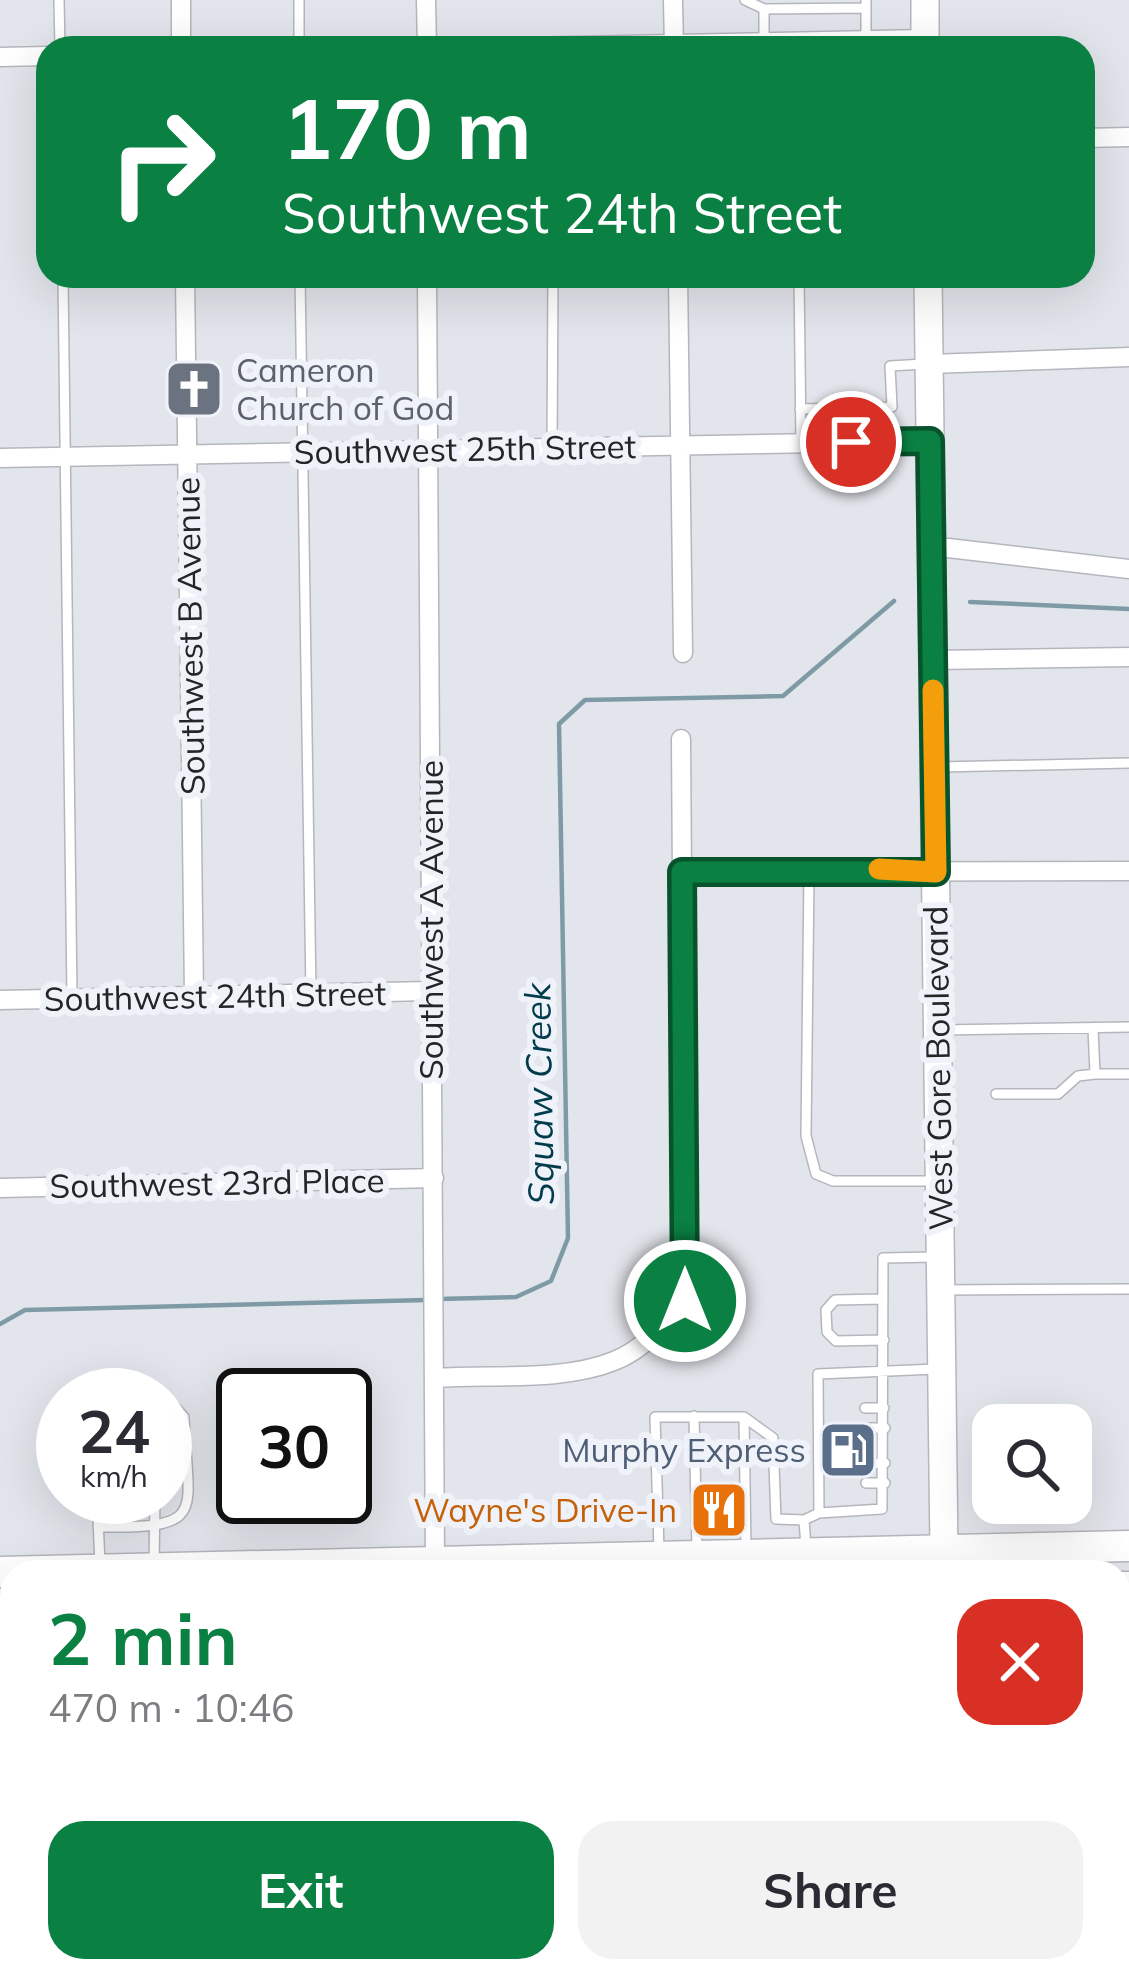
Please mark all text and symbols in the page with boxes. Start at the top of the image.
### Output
text: 170 m [282,75,532,180]
icon: right [84,84,240,240]
text: Southwest 24th Street [282,179,842,247]
place label: Cameron Church of God [236,349,454,428]
church icon: Cameron Church of God [163,358,225,420]
pin [800,391,902,493]
icon: arrive [818,409,884,475]
street label: Southwest 25th Street [294,425,636,472]
street label: Southwest B Avenue [166,477,213,795]
street label: Southwest A Avenue [410,760,451,1080]
street label: West Gore Boulevard [914,905,961,1231]
street label: Southwest 24th Street [44,972,386,1019]
water label: Squaw Creek [514,981,563,1205]
street label: Southwest 23rd Place [49,1159,385,1206]
position arrow [622,1238,748,1364]
speed limit sign: 30 [216,1368,372,1524]
text: 24 [78,1393,150,1468]
map controls [972,1404,1092,1524]
button: search [972,1404,1092,1524]
fuel station icon: Murphy Express [817,1419,879,1481]
place label: Murphy Express [562,1429,806,1470]
text: km/h [80,1457,148,1495]
restaurant icon: Wayne's Drive-In [688,1479,750,1541]
place label: Wayne's Drive-In [413,1489,677,1530]
text: 2 min [48,1593,238,1683]
button: close [957,1599,1083,1725]
text: 470 m · 10:46 [48,1683,294,1732]
button: Exit [48,1821,554,1959]
button: Share [578,1821,1083,1959]

